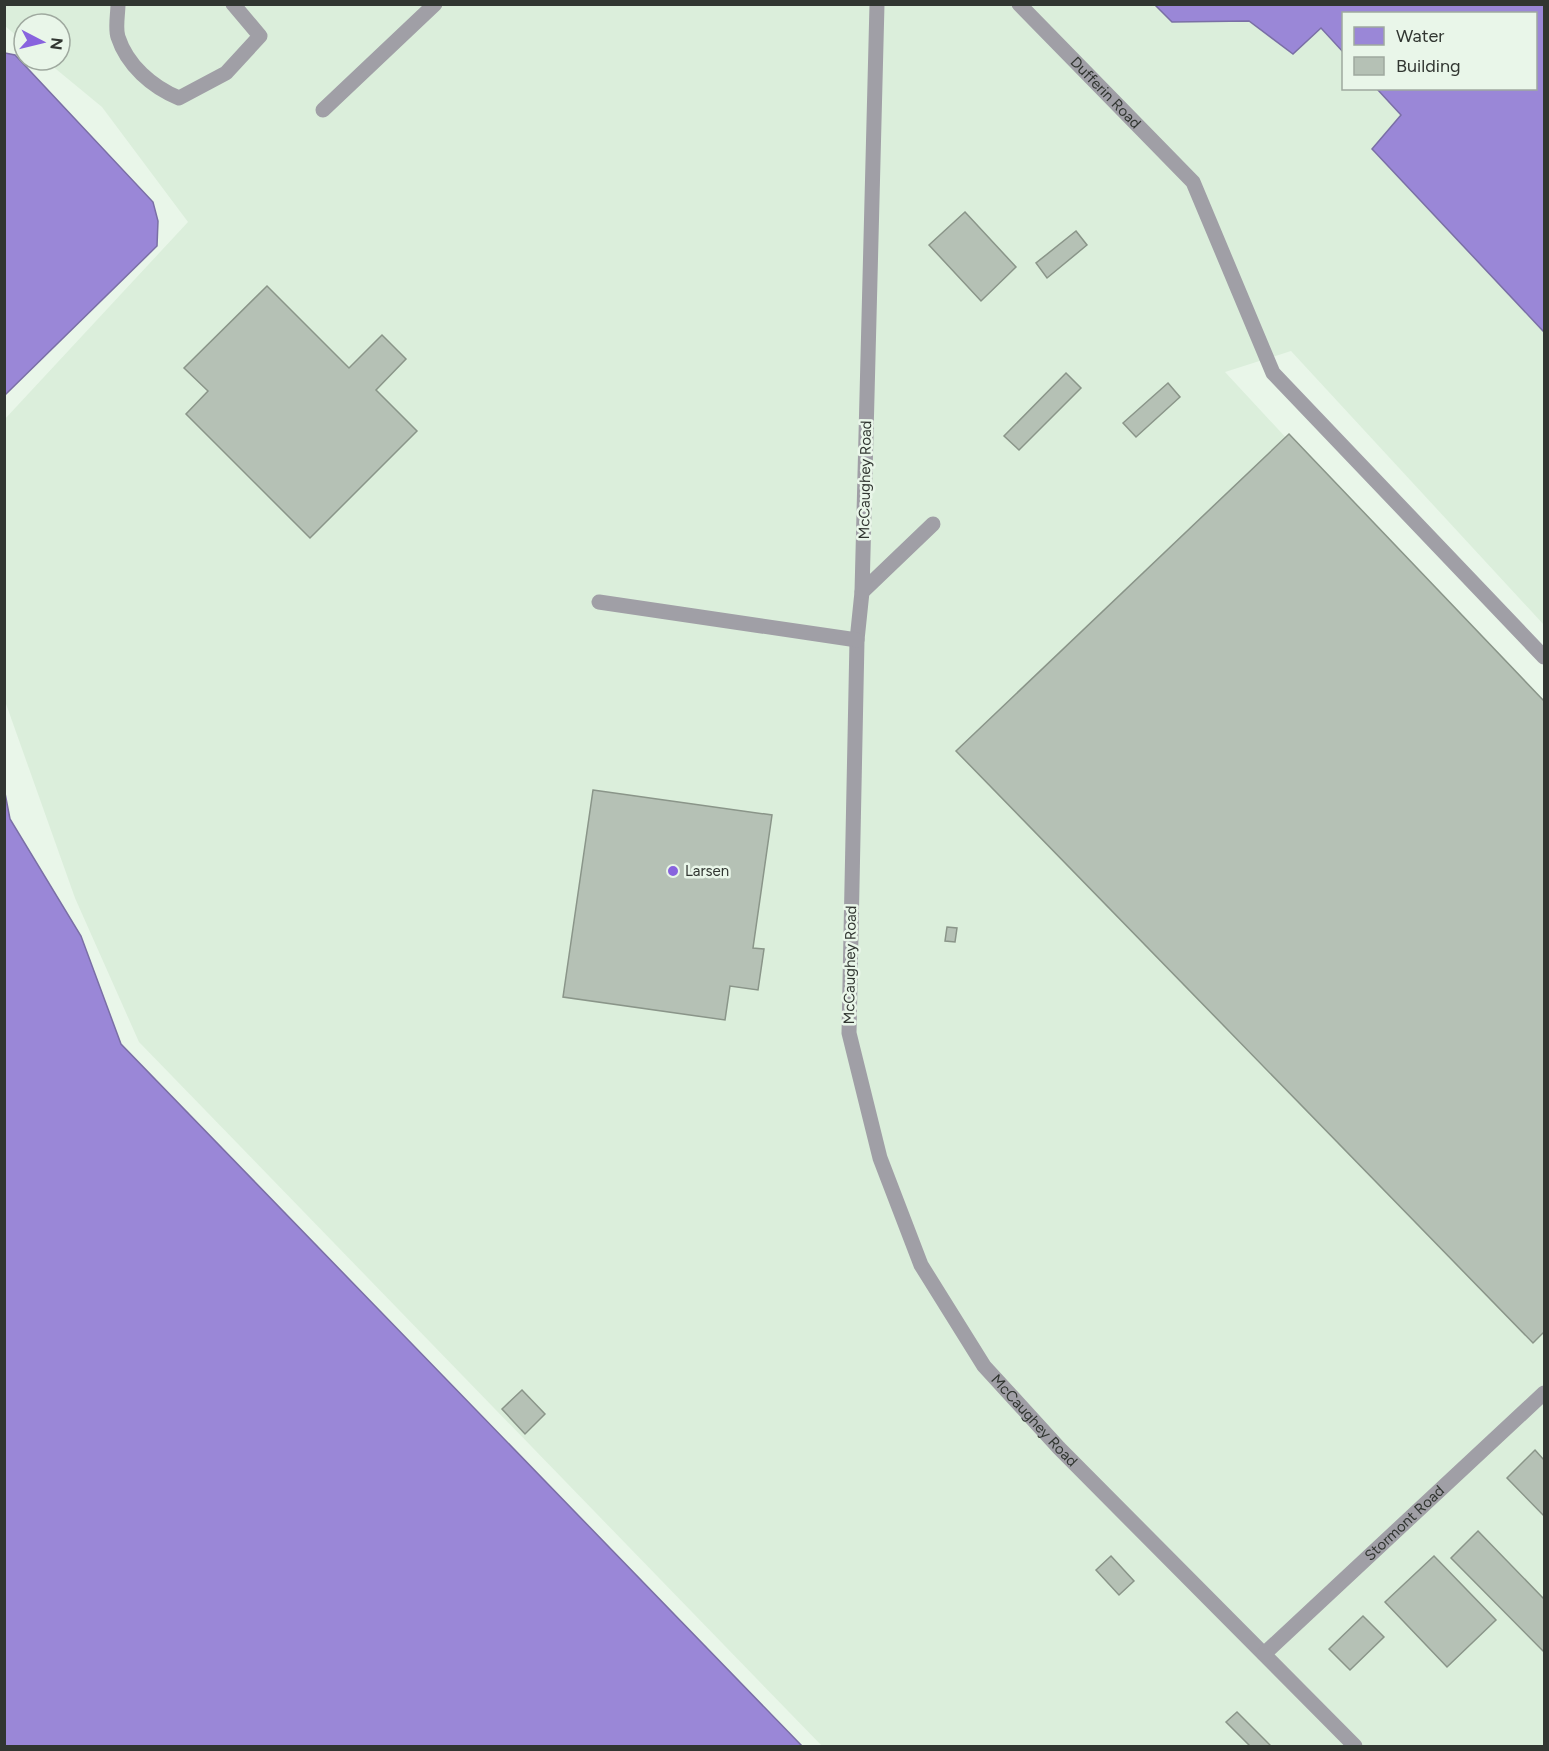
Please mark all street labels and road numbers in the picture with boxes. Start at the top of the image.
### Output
street label: Dufferin Road [1067,53,1145,132]
street label: McCaughey Road [855,420,875,540]
street label: McCaughey Road [840,905,860,1025]
street label: McCaughey Road [987,1371,1081,1470]
street label: Stormont Road [1361,1482,1448,1565]

